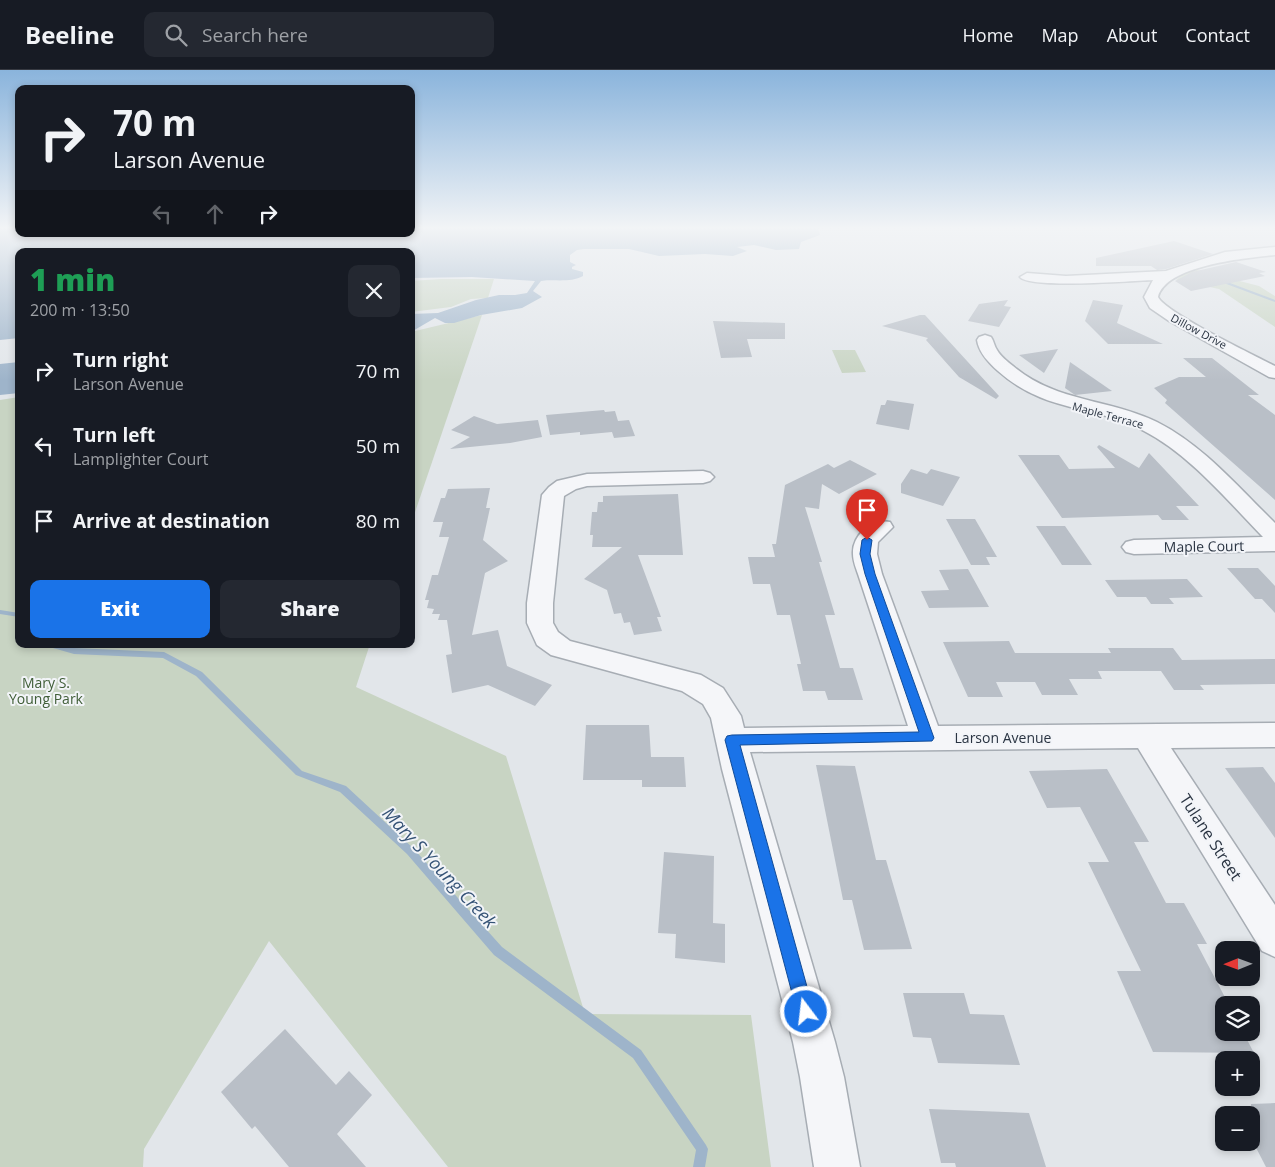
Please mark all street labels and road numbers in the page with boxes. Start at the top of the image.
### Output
street label: Dillow Drive [1168,310,1230,352]
street label: Maple Terrace [1071,398,1145,432]
street label: Maple Court [1164,536,1244,556]
street label: Larson Avenue [955,728,1052,747]
street label: Tulane Street [1175,789,1247,885]

